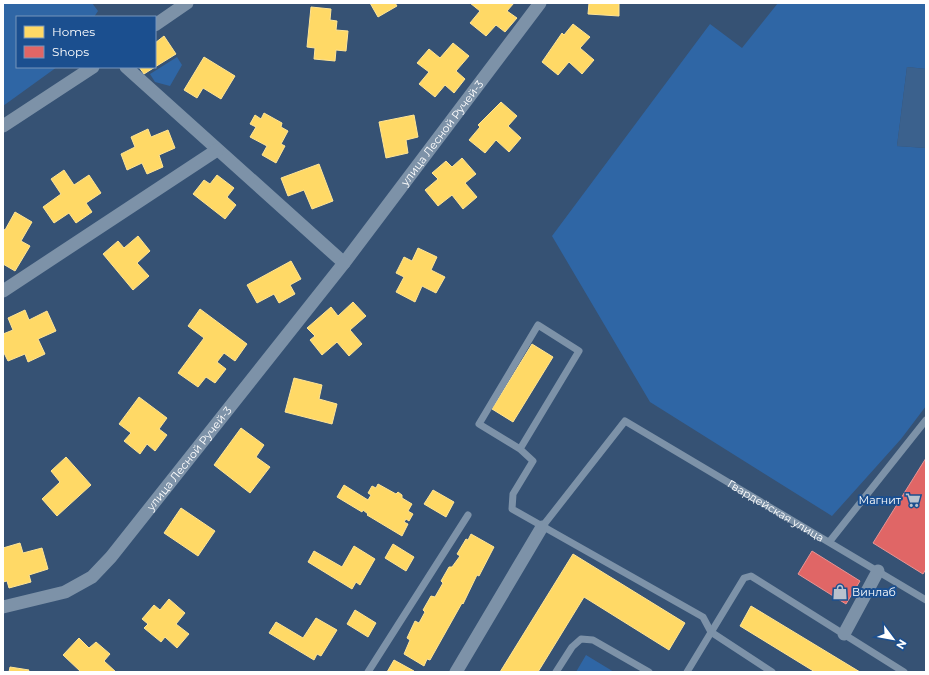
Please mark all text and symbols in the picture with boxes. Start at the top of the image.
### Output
legend [16,16,156,68]
text: Homes [52,24,95,39]
text: Shops [52,44,89,59]
street label: улица Лесной Ручей-3 [397,77,486,189]
street label: улица Лесной Ручей-3 [143,404,235,514]
street label: Гвардейская улица [725,477,827,545]
supermarket icon: Магнит [904,491,922,509]
place label: Магнит [859,493,902,507]
shop icon: Винлаб [831,583,849,601]
place label: Винлаб [852,585,896,599]
north arrow [873,619,913,659]
text: N [893,637,910,652]

